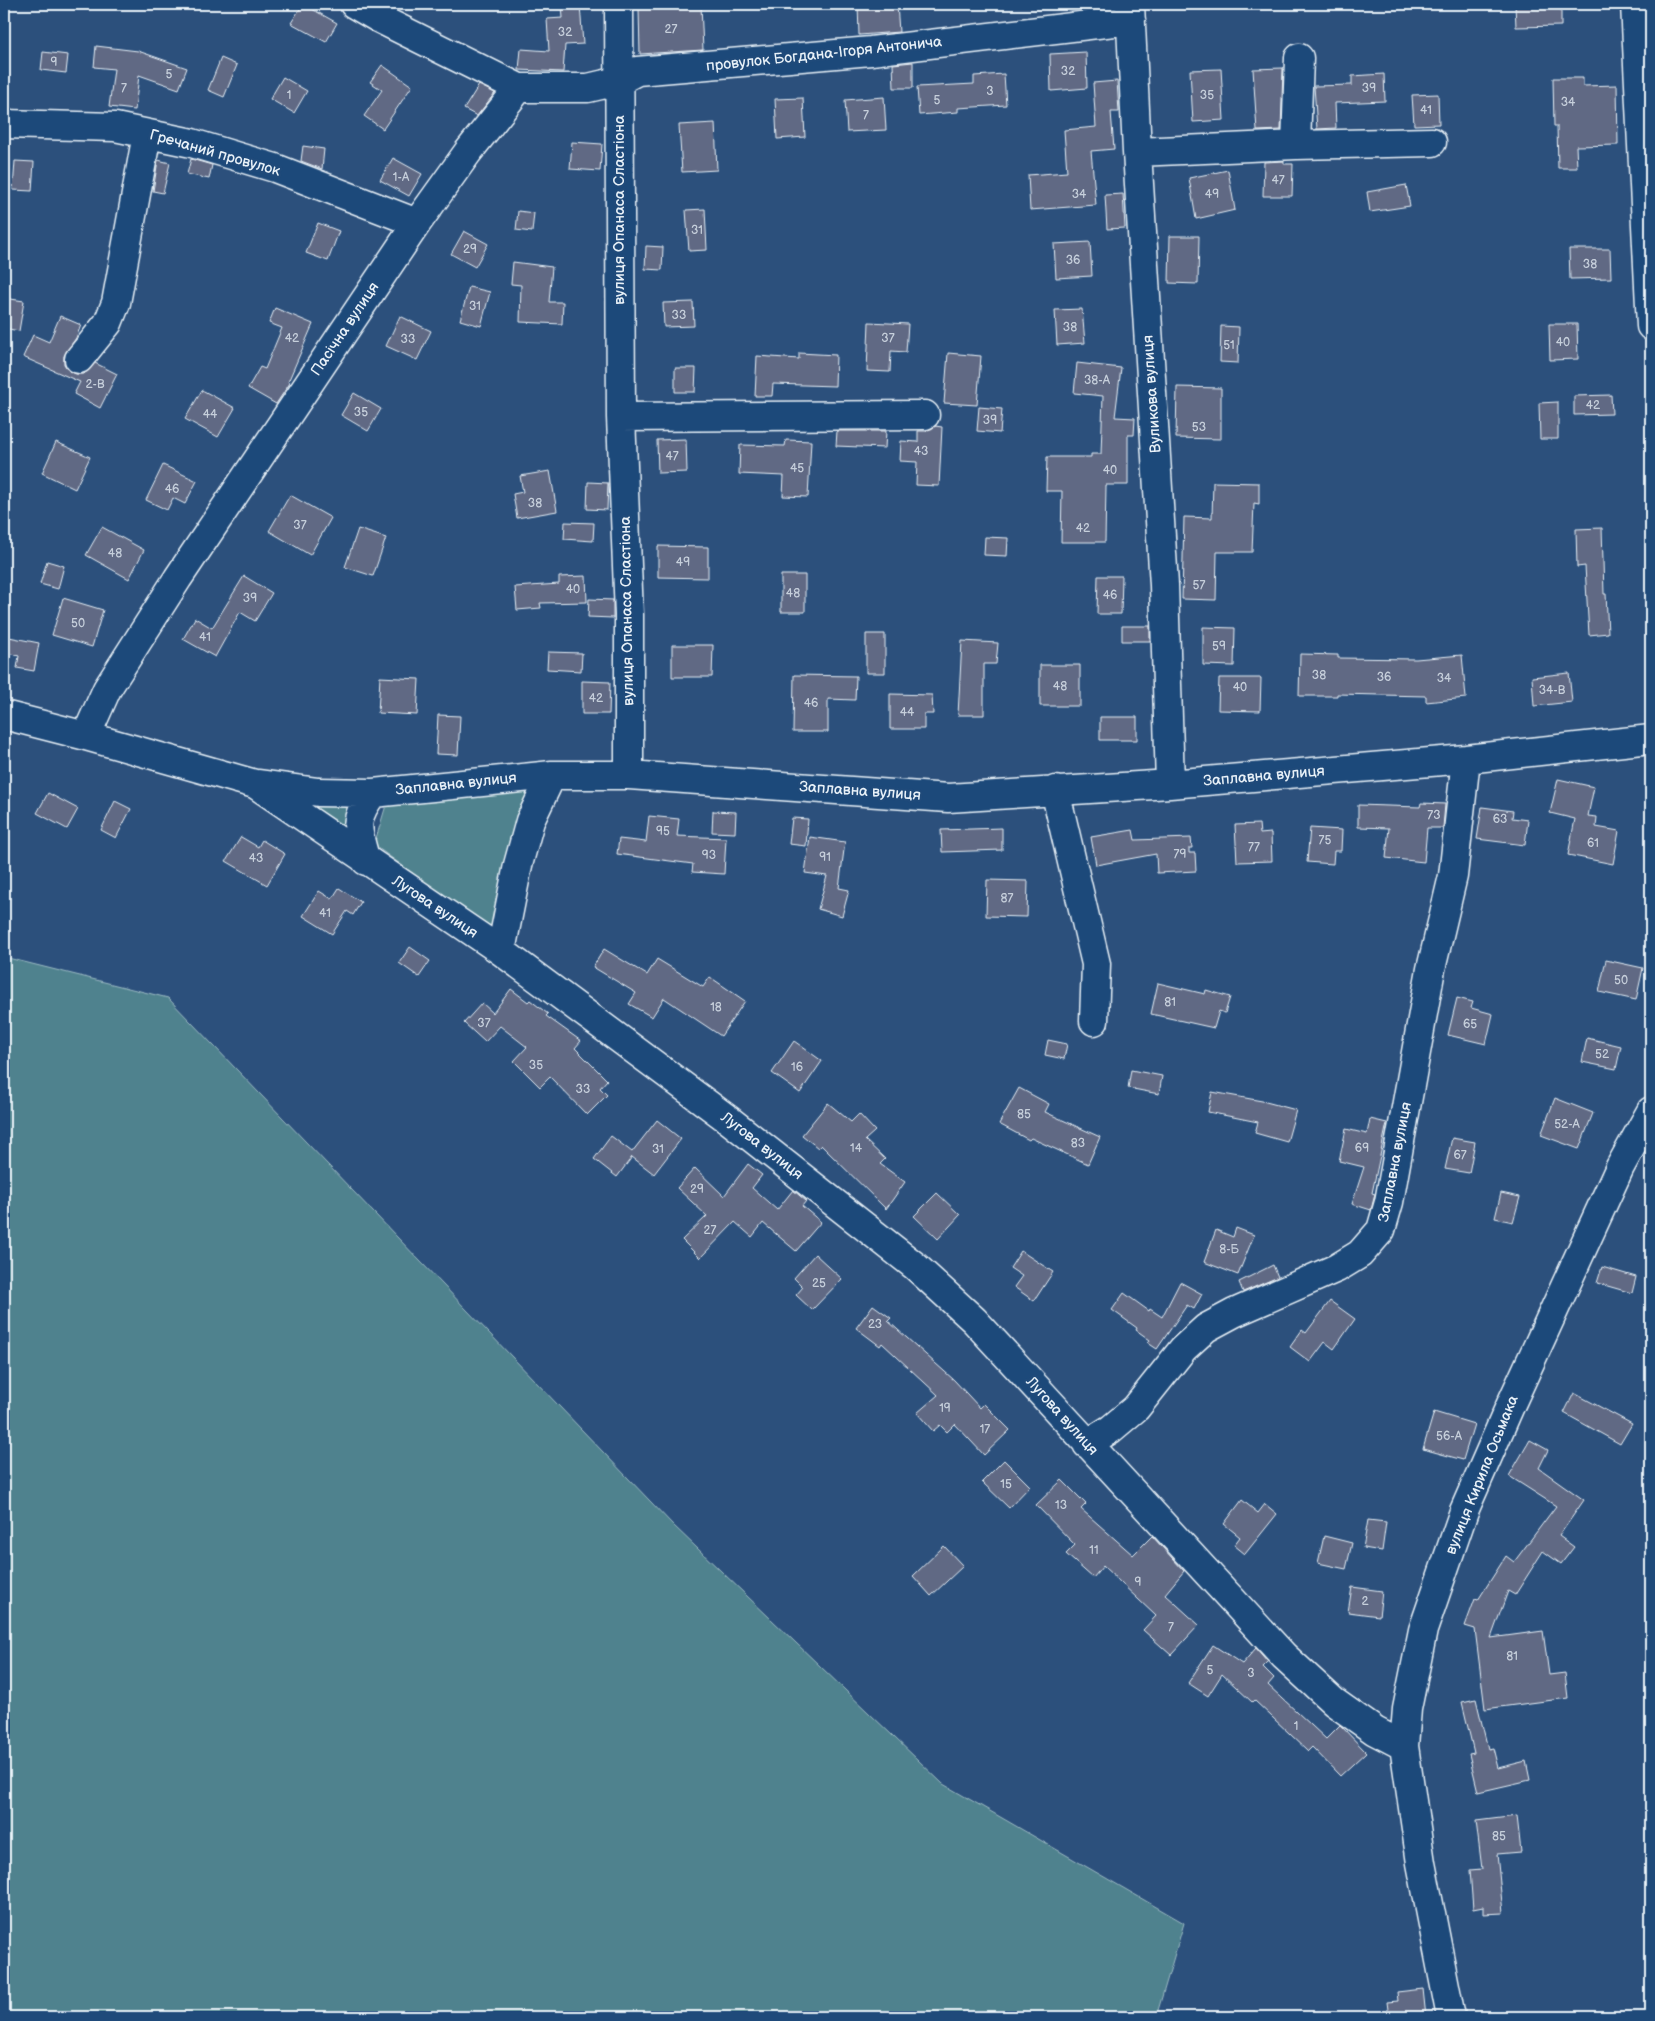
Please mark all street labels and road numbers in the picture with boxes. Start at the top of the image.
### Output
street label: провулок Богдана-Ігоря Антонича [705,32,943,76]
street label: вулиця Опанаса Сластіона [610,115,629,305]
street label: Гречаний провулок [147,125,283,181]
street label: Пасічна вулиця [307,278,383,380]
street label: Вуликова вулиця [1138,334,1166,454]
street label: вулиця Опанаса Сластіона [616,516,638,706]
street label: Заплавна вулиця [1203,761,1325,791]
street label: Заплавна вулиця [394,768,518,800]
street label: Заплавна вулиця [799,777,921,805]
street label: Лугова вулиця [388,871,481,943]
street label: Заплавна вулиця [1374,1100,1416,1224]
street label: Лугова вулиця [716,1107,807,1184]
street label: Лугова вулиця [1021,1372,1102,1459]
street label: вулиця Кирила Осьмака [1441,1392,1523,1557]

